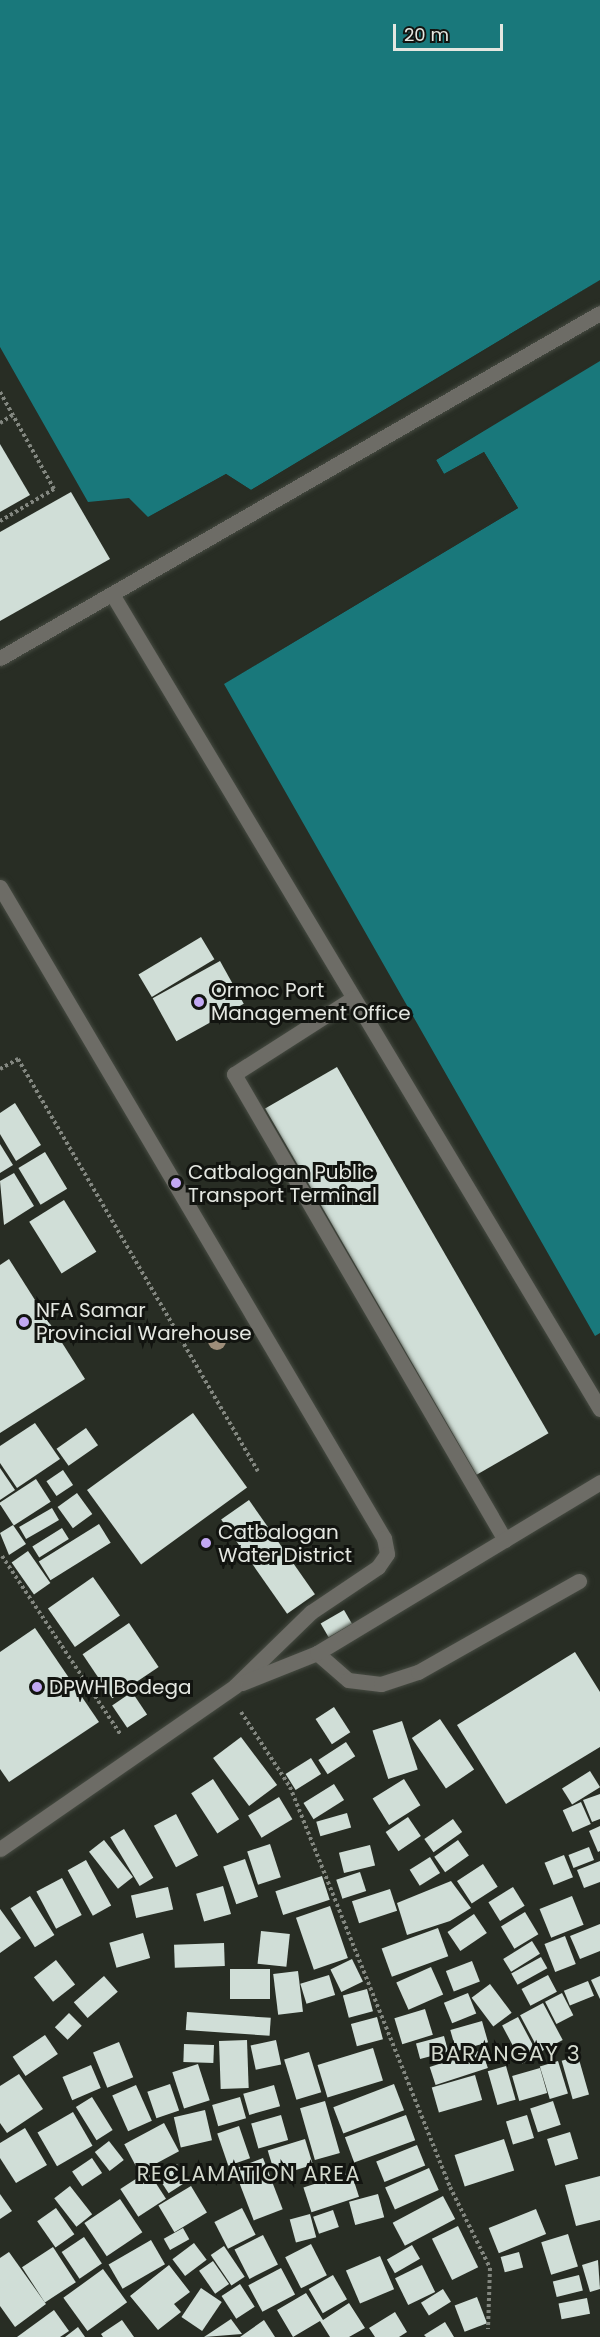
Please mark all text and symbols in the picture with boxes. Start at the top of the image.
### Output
scale bar [396,12,506,50]
text: 20 m [404,22,449,47]
place label: Ormoc Port Management Office [211,978,411,1025]
marker: Ormoc Port Management Office [192,995,206,1009]
place label: Catbalogan Public Transport Terminal [188,1160,377,1207]
marker: Catbalogan Public Transport Terminal [169,1176,183,1190]
place label: NFA Samar Provincial Warehouse [36,1298,252,1345]
marker: NFA Samar Provincial Warehouse [17,1315,31,1329]
place label: Catbalogan Water District [218,1520,352,1567]
marker: Catbalogan Water District [199,1536,213,1550]
place label: DPWH Bodega [49,1675,191,1699]
marker: DPWH Bodega [30,1680,44,1694]
district label: BARANGAY 3 [431,2041,581,2067]
district label: RECLAMATION AREA [137,2161,361,2187]

